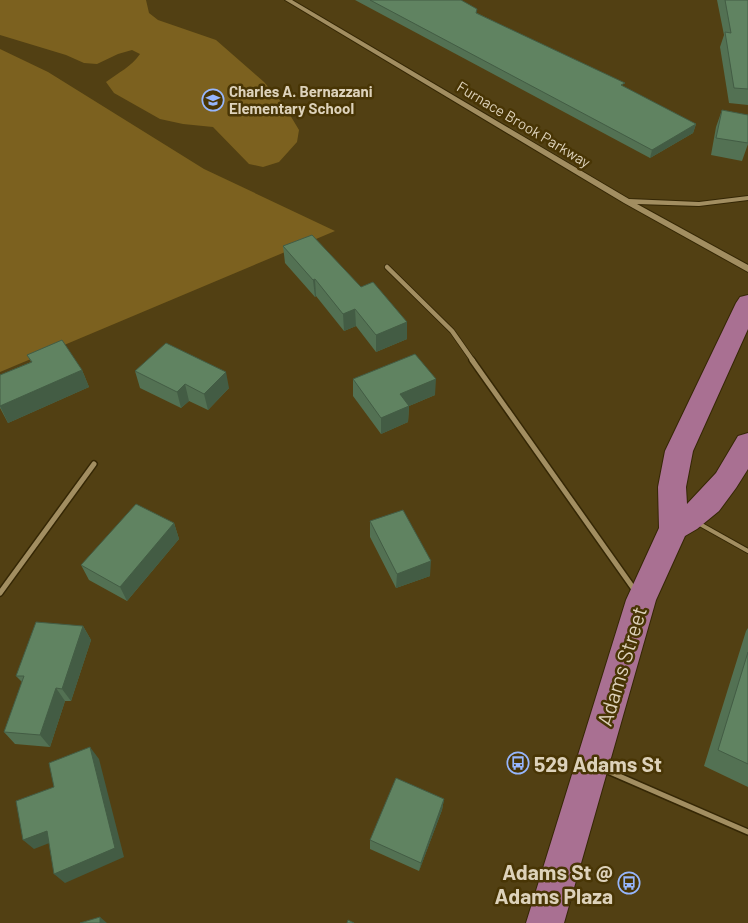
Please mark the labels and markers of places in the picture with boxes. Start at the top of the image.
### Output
place label: Charles A. Bernazzani Elementary School [229,82,373,117]
school or university icon: Charles A. Bernazzani Elementary School [201,88,225,112]
bus stop icon: 529 Adams St [506,751,530,775]
place label: 529 Adams St [534,751,662,776]
place label: Adams St @ Adams Plaza [495,859,613,908]
bus stop icon: Adams St @ Adams Plaza [617,871,641,895]

